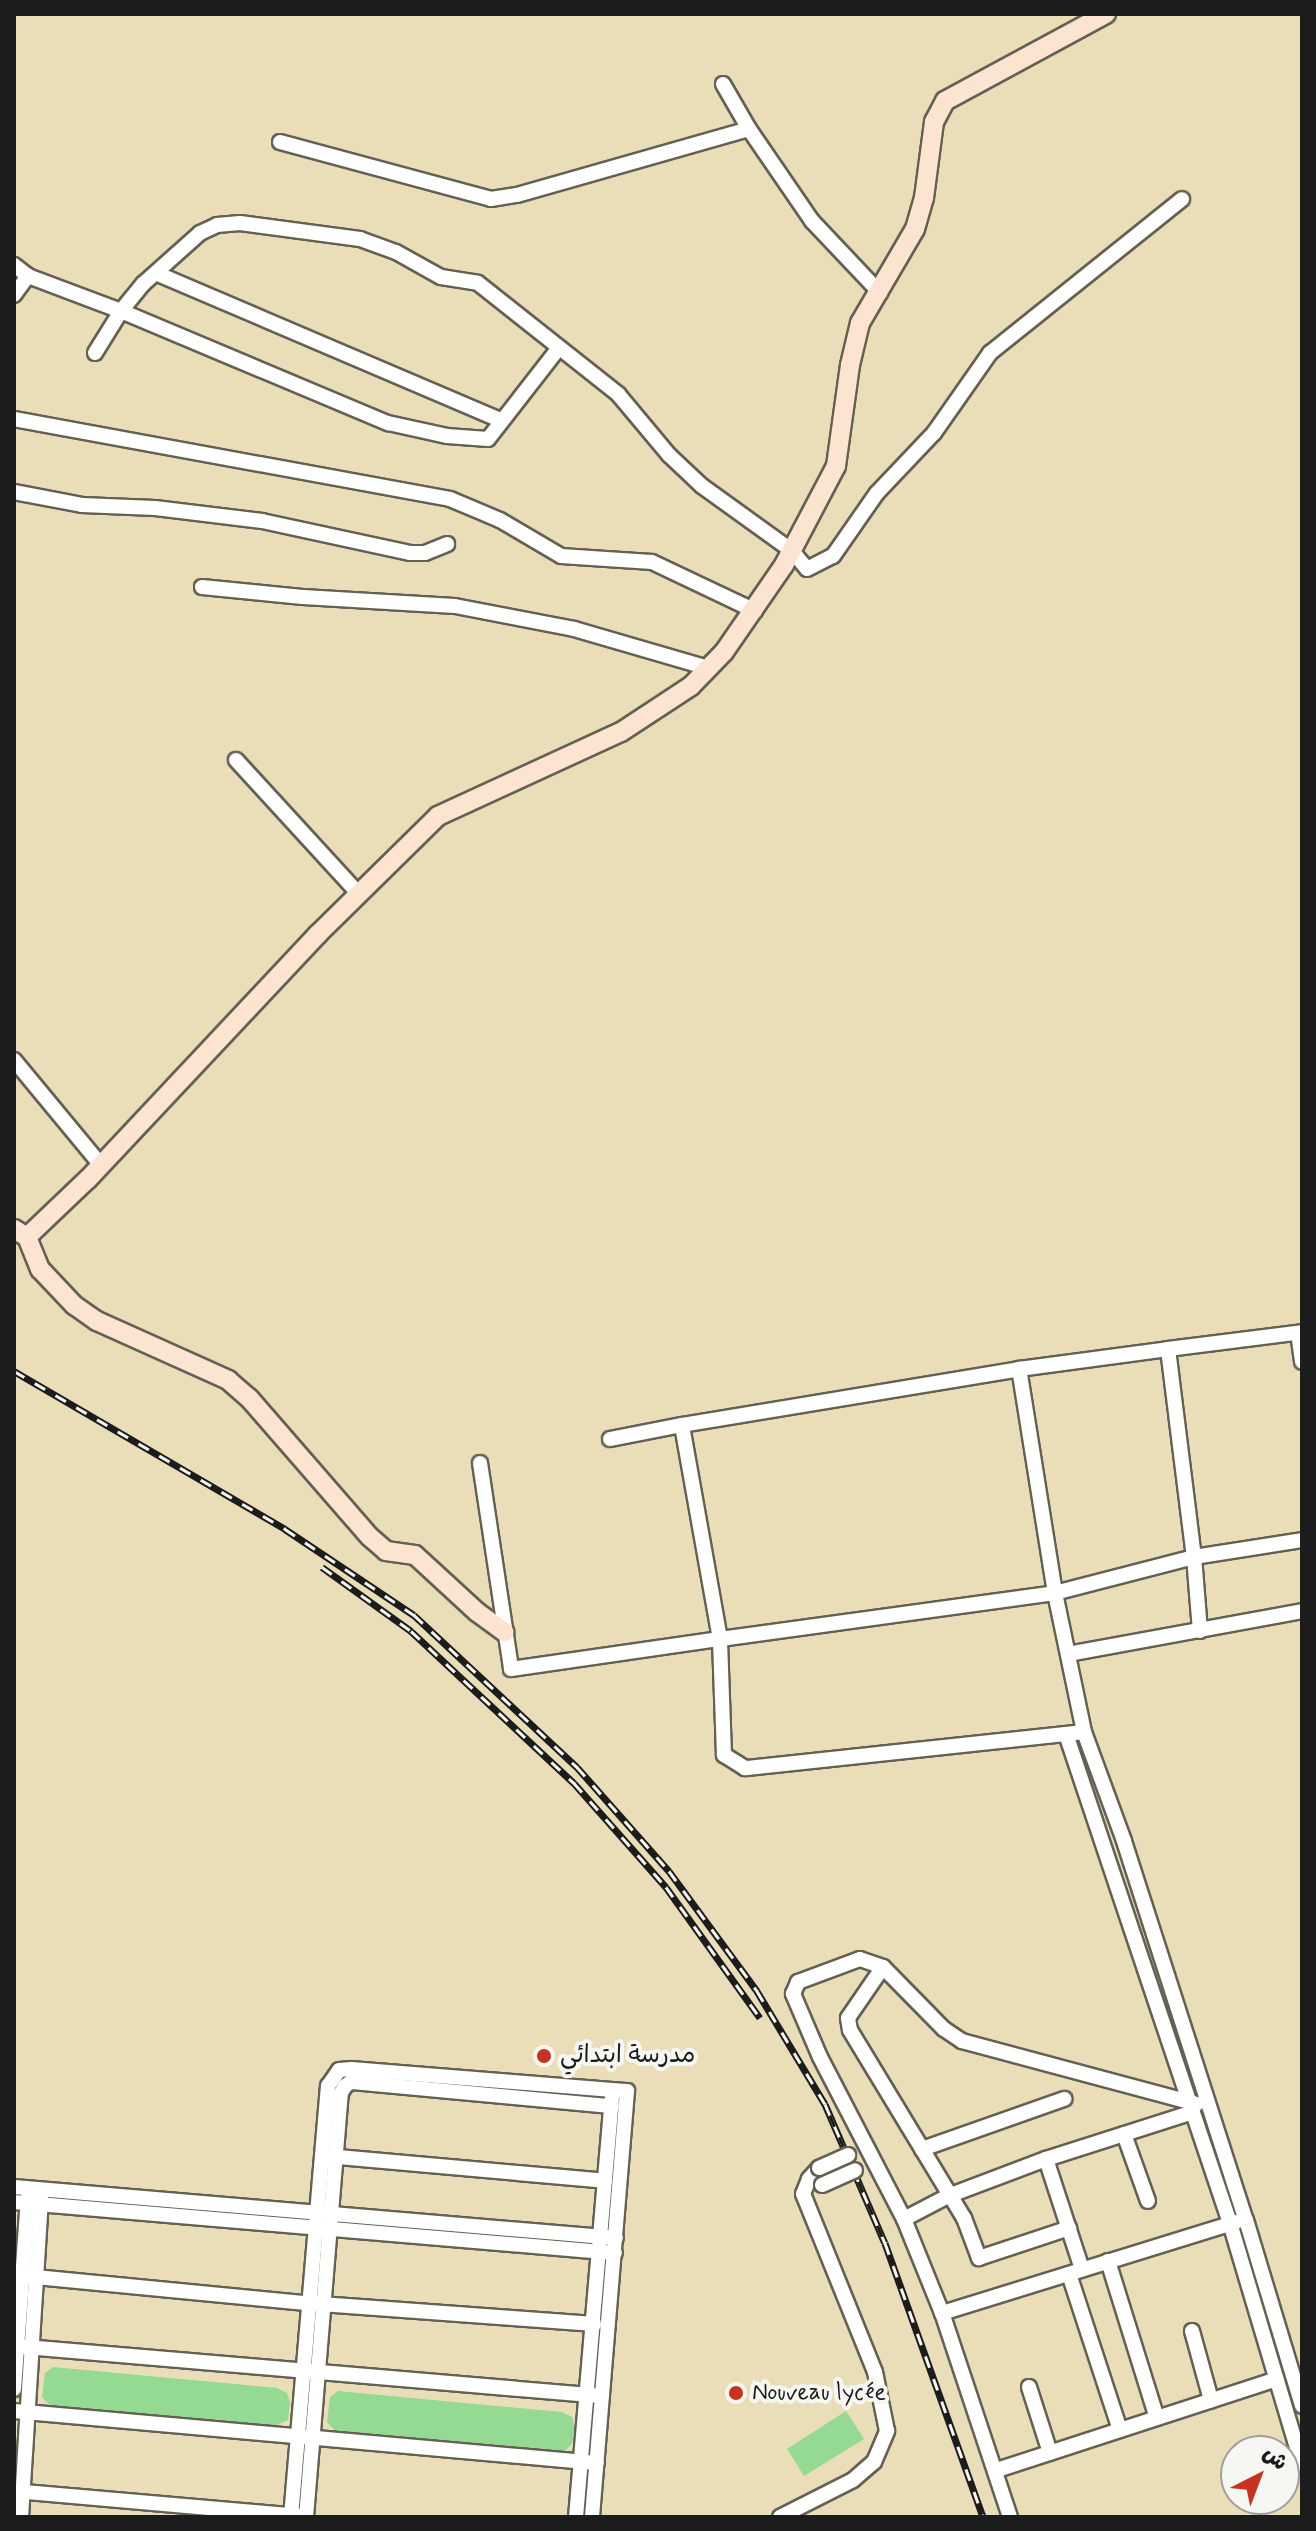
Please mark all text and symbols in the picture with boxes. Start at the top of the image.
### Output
place label: مدرسة ابتدائي [560,2042,695,2070]
marker: مدرسة ابتدائي [535,2047,553,2065]
place label: Nouveau lycée [752,2379,886,2407]
marker: Nouveau lycée [727,2384,745,2402]
north arrow [1220,2435,1300,2515]
text: ش [1256,2440,1293,2477]

